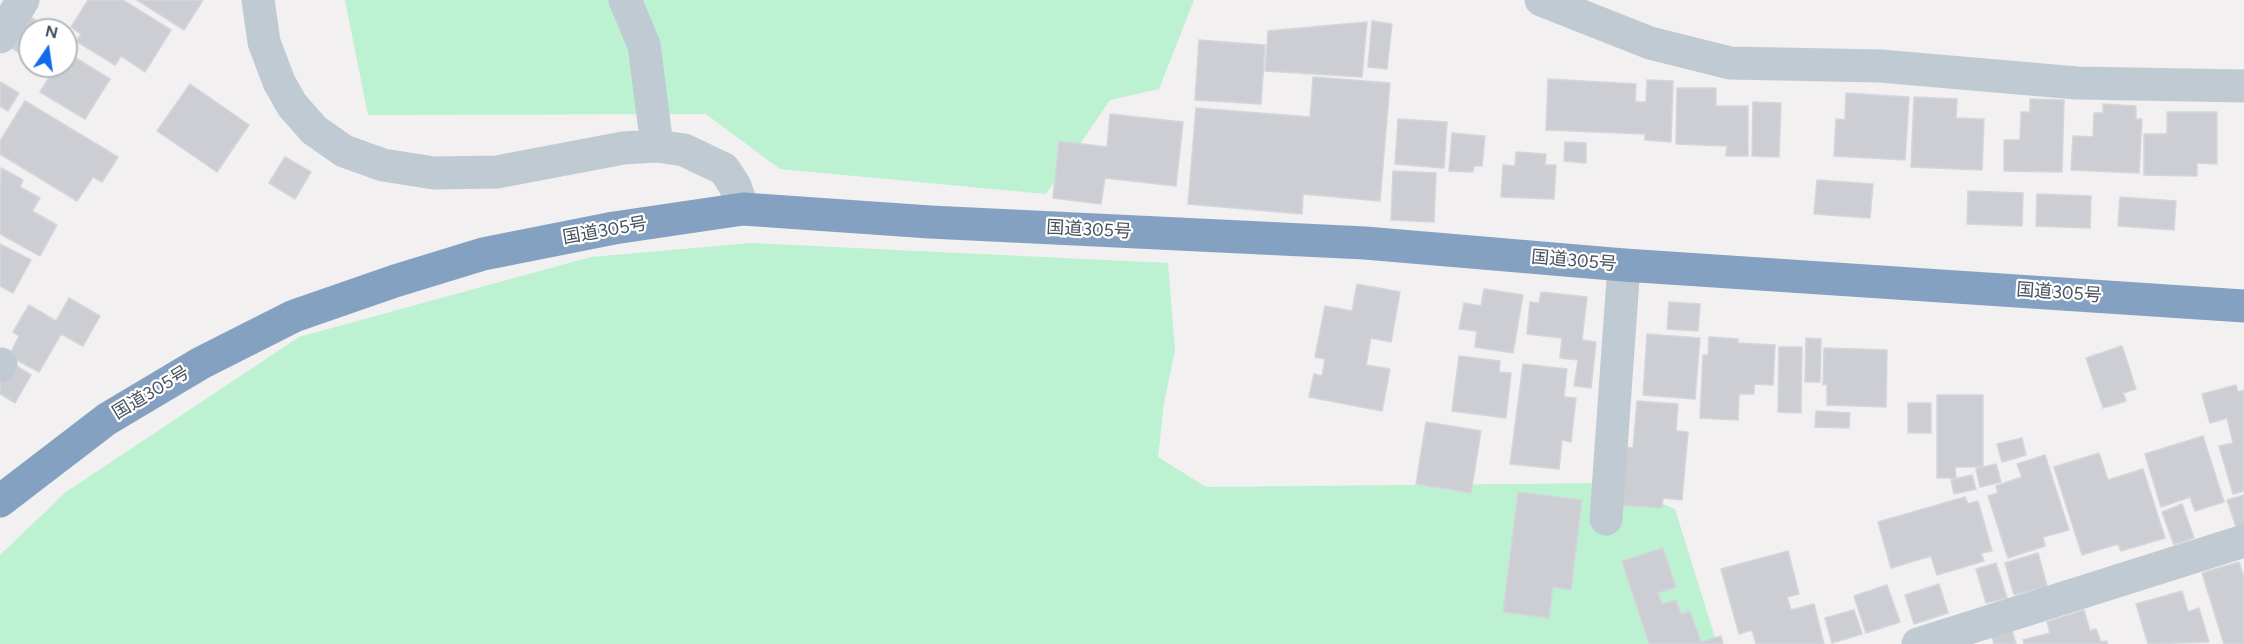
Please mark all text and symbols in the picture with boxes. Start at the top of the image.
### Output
north arrow [18,18,78,78]
text: N [44,21,60,43]
street label: 国道305号 [561,213,649,249]
street label: 国道305号 [1046,217,1132,243]
street label: 国道305号 [1530,247,1618,275]
street label: 国道305号 [2016,279,2102,307]
street label: 国道305号 [109,362,193,424]

